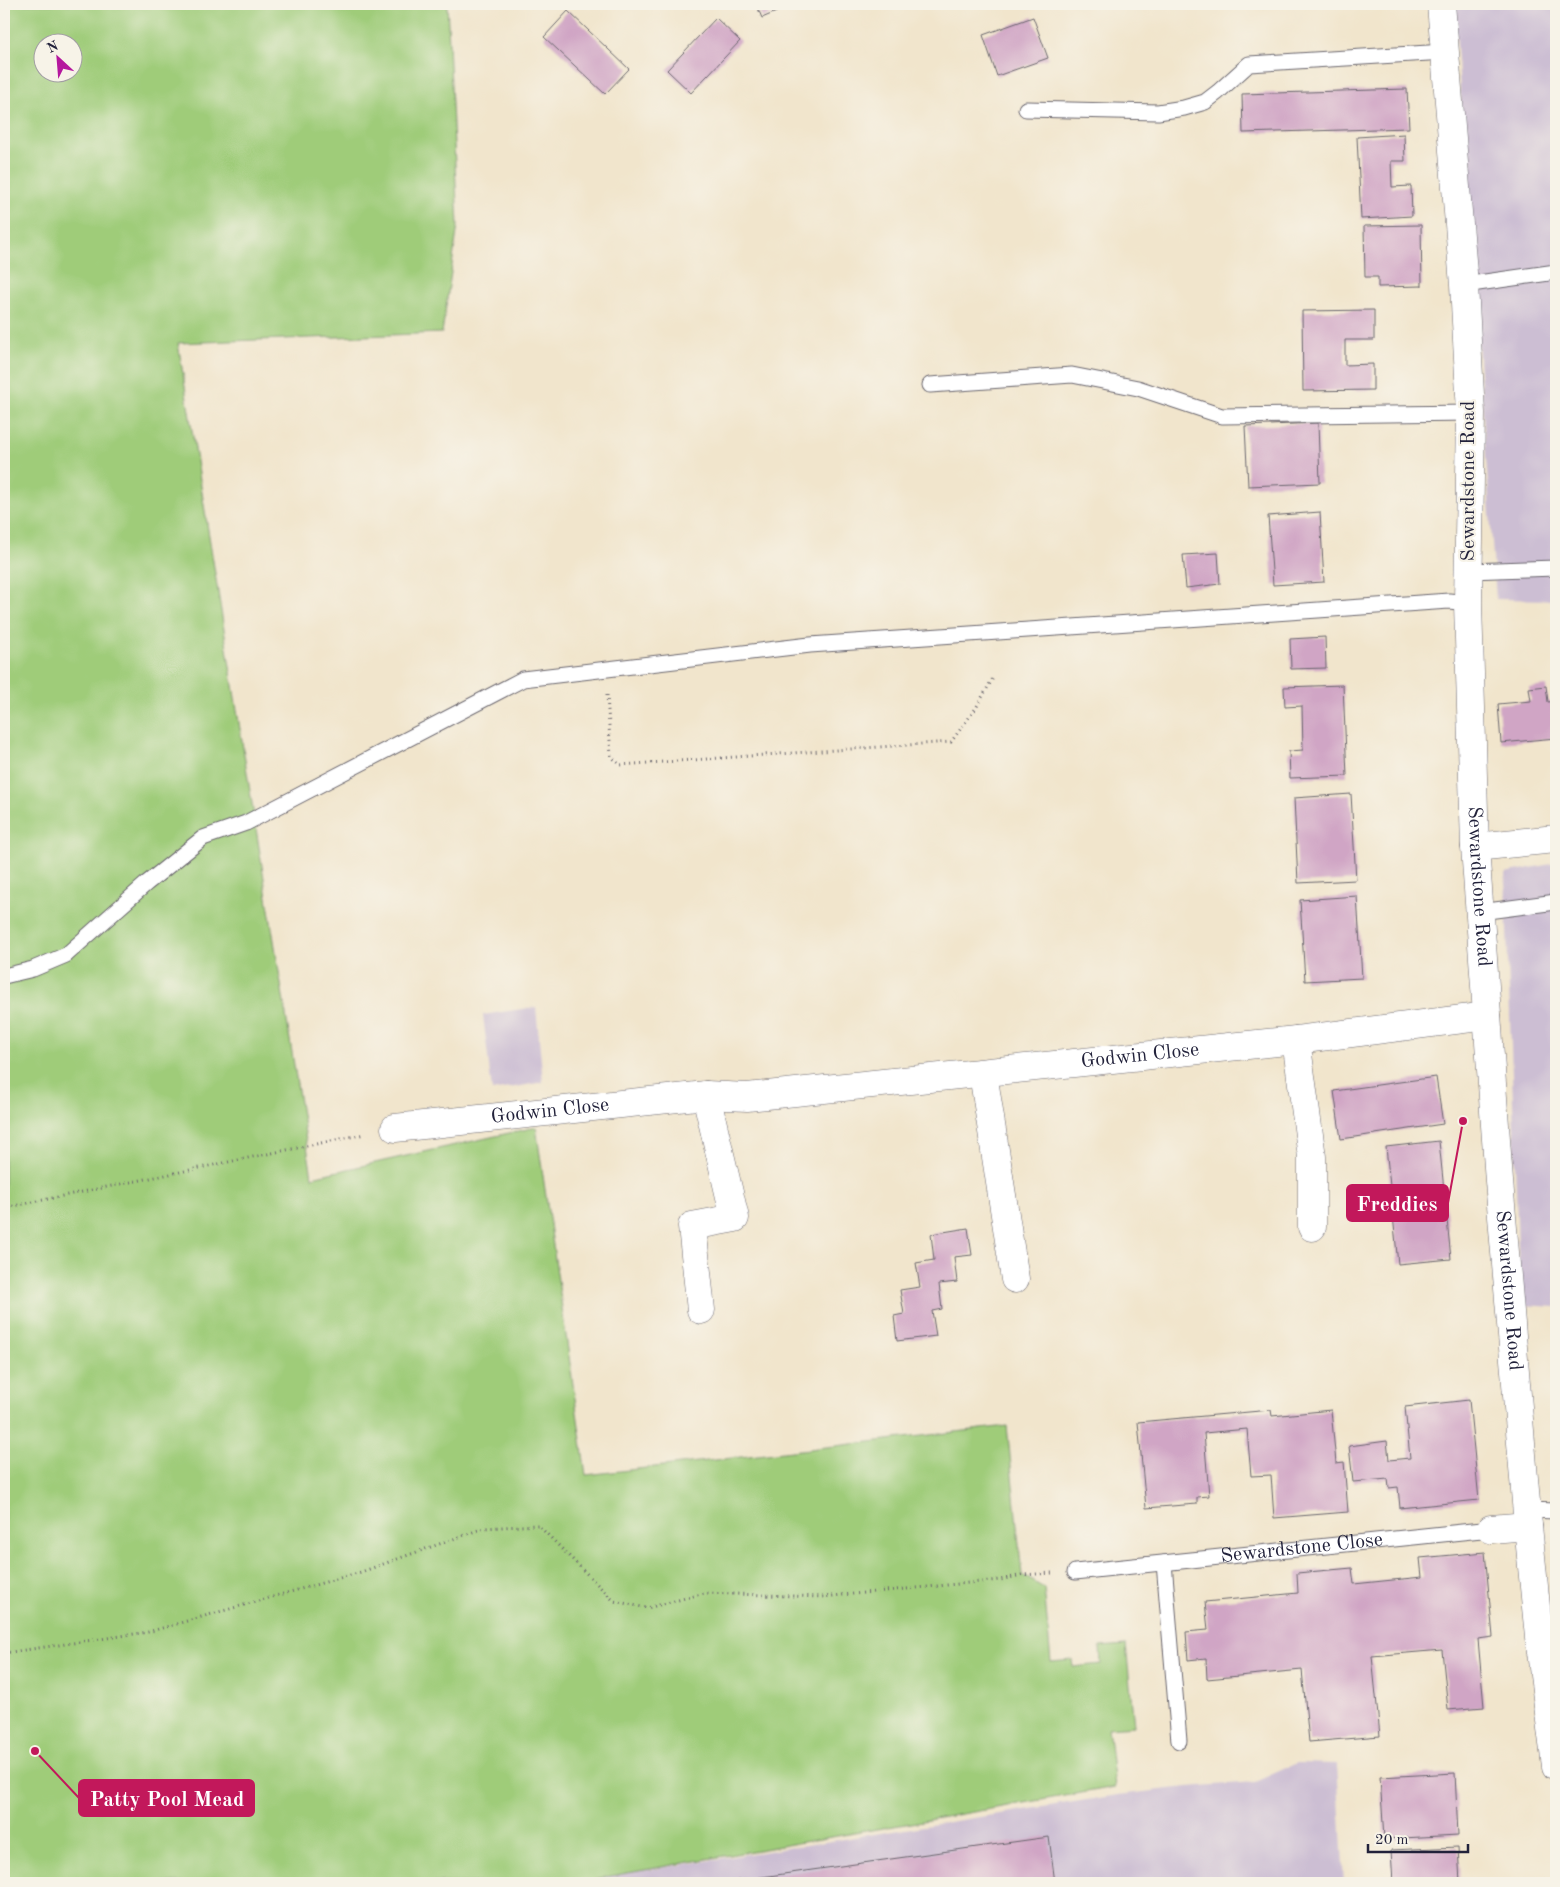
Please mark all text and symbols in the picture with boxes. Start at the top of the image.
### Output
north arrow [32,32,82,82]
text: N [45,38,61,56]
street label: Sewardstone Road [1459,401,1479,561]
street label: Sewardstone Road [1464,806,1494,968]
street label: Godwin Close [1080,1040,1200,1072]
street label: Godwin Close [490,1095,610,1128]
callout: Freddies [1347,1185,1448,1221]
text: Freddies [1357,1195,1437,1216]
street label: Sewardstone Road [1492,1210,1525,1371]
street label: Sewardstone Close [1220,1530,1384,1567]
callout: Patty Pool Mead [79,1780,254,1816]
text: Patty Pool Mead [90,1790,244,1811]
scale bar [1368,1822,1468,1854]
text: 20 m [1375,1833,1409,1848]

